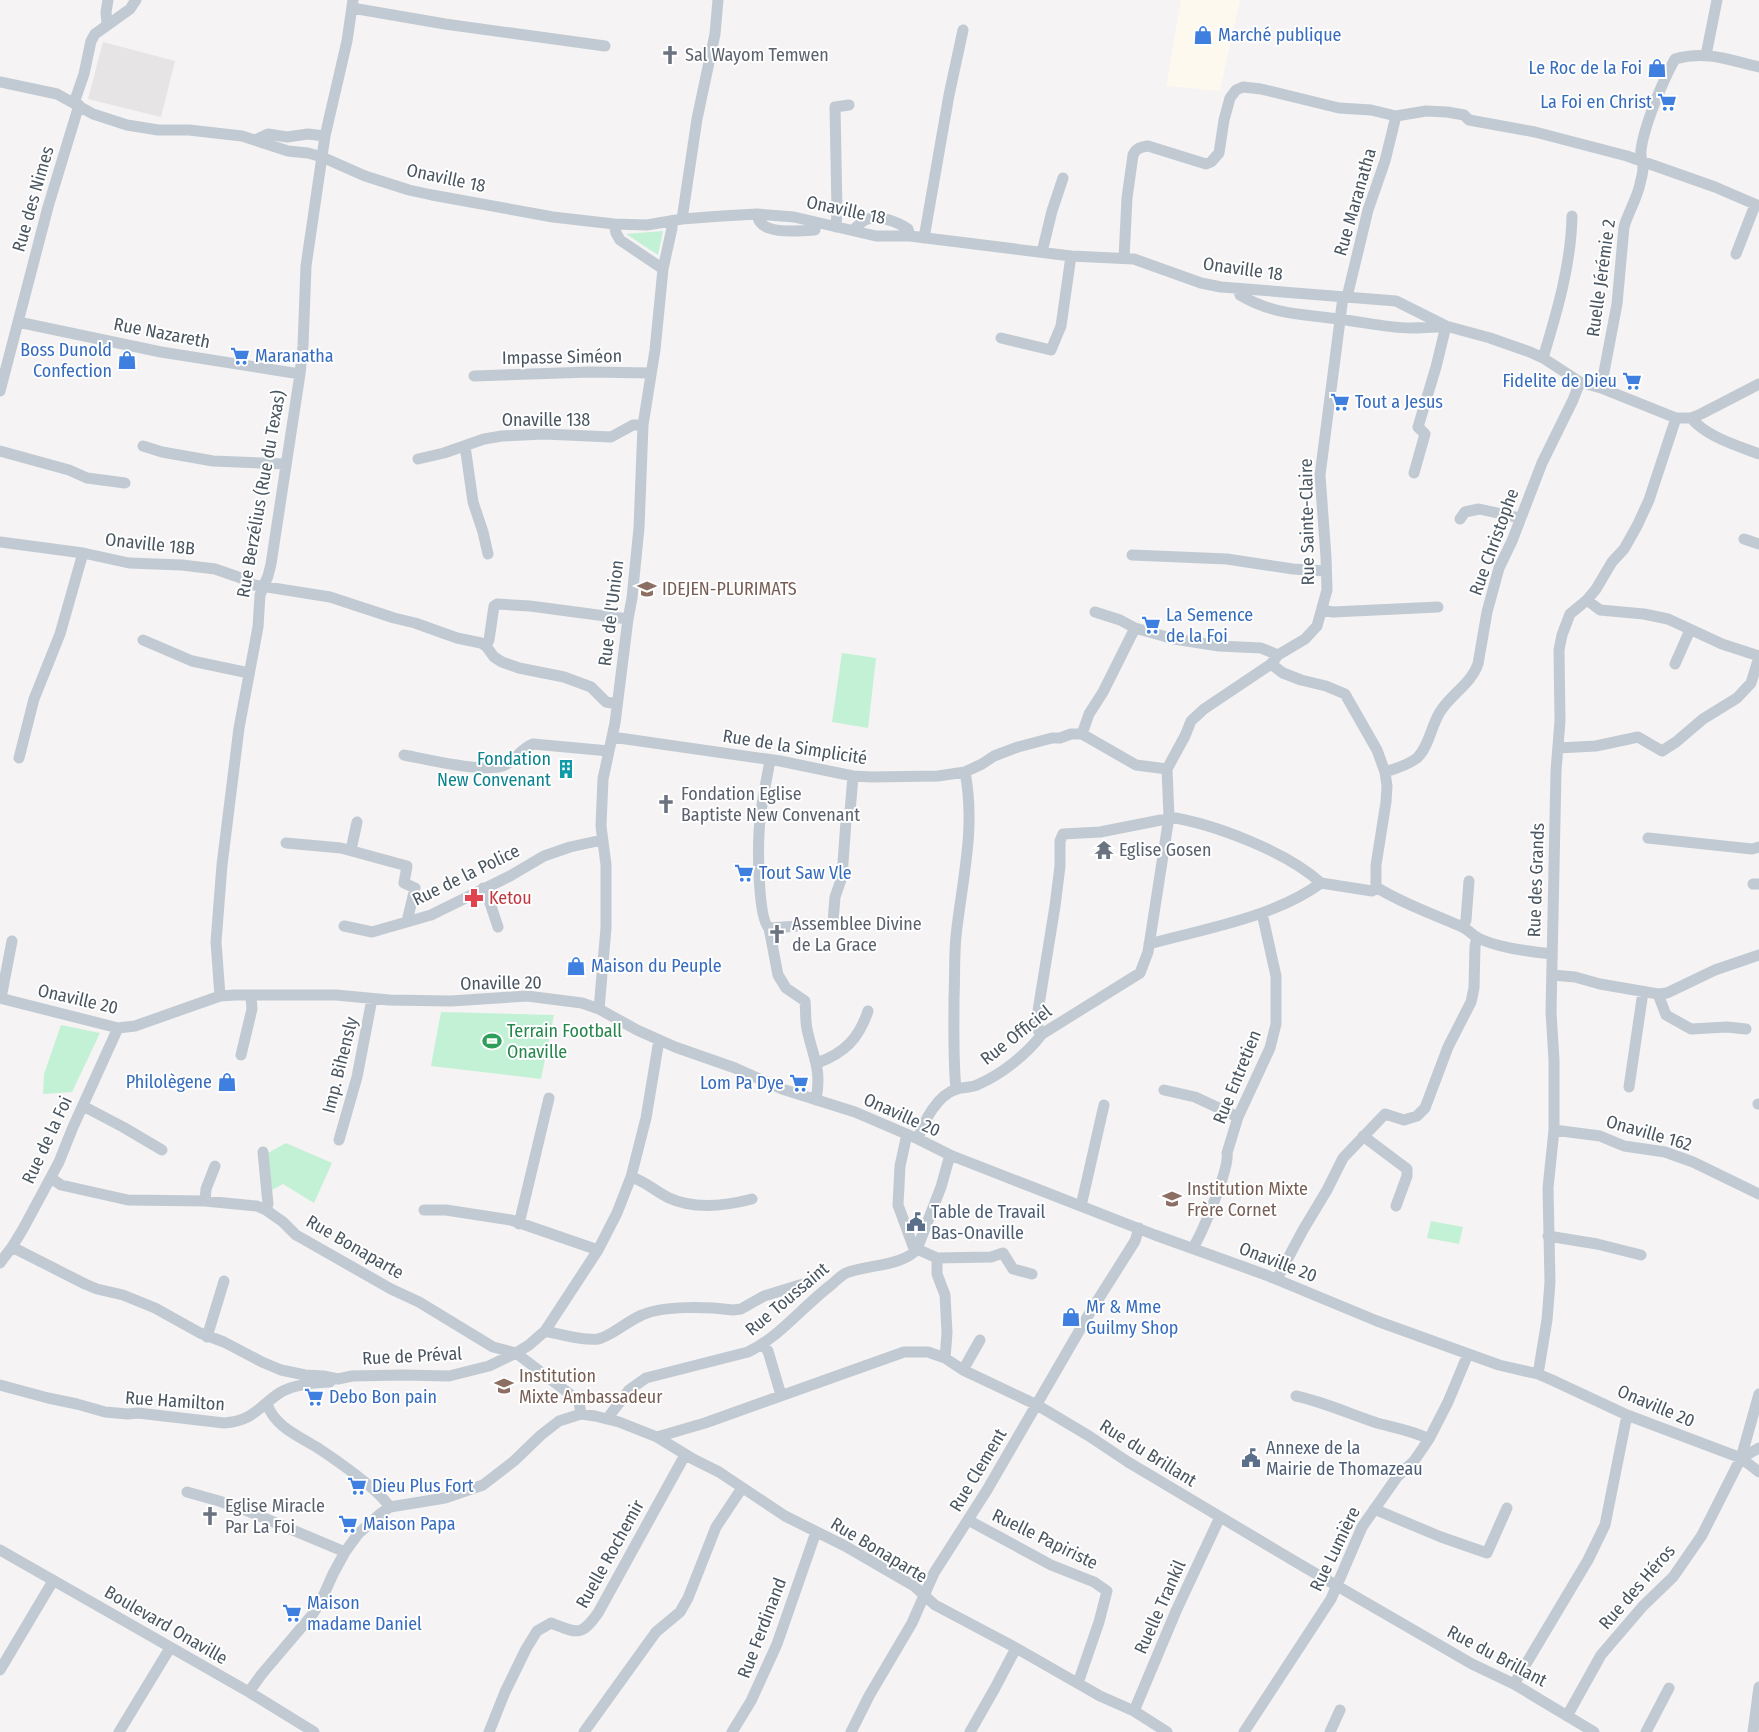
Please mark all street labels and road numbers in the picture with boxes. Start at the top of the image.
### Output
street label: Rue des Nimes [7,143,59,254]
street label: Rue Maranatha [1329,145,1381,258]
street label: Onaville 18 [404,159,488,197]
street label: Onaville 18 [804,191,888,229]
street label: Ruelle Jérémie 2 [1582,218,1620,338]
street label: Onaville 18 [1202,253,1284,285]
street label: Rue Nazareth [112,313,212,353]
street label: Impasse Siméon [502,345,622,369]
street label: Rue Berzélius (Rue du Texas) [232,389,290,599]
street label: Onaville 138 [502,409,590,431]
street label: Rue Sainte-Claire [1295,458,1319,586]
street label: Rue Christophe [1464,485,1524,599]
street label: Onaville 18B [104,528,196,560]
street label: Rue de l'Union [594,559,628,667]
street label: Rue de la Simplicité [721,725,869,769]
street label: Rue des Grands [1523,822,1549,938]
street label: Rue de la Police [409,839,523,910]
street label: Onaville 20 [460,971,542,995]
street label: Onaville 20 [36,979,120,1019]
street label: Rue Officiel [976,1000,1056,1070]
street label: Imp. Bihensly [317,1015,363,1115]
street label: Rue Entretien [1208,1027,1266,1127]
street label: Onaville 20 [860,1088,944,1142]
street label: Rue de la Foi [17,1093,77,1187]
street label: Onaville 162 [1604,1110,1694,1156]
street label: Rue Bonaparte [302,1210,408,1284]
street label: Onaville 20 [1236,1237,1320,1287]
street label: Rue Toussaint [741,1258,833,1340]
street label: Rue de Préval [362,1342,463,1370]
street label: Onaville 20 [1614,1380,1698,1432]
street label: Rue Hamilton [124,1387,226,1415]
street label: Rue du Brillant [1096,1415,1201,1492]
street label: Rue Clement [945,1424,1011,1516]
street label: Ruelle Rochemir [571,1495,649,1612]
street label: Rue Lumière [1305,1503,1365,1595]
street label: Ruelle Papiriste [988,1504,1102,1574]
street label: Rue Bonaparte [827,1513,931,1588]
street label: Rue des Héros [1594,1540,1680,1634]
street label: Ruelle Trankil [1130,1557,1191,1657]
street label: Rue Ferdinand [733,1575,791,1681]
street label: Boulevard Onaville [100,1581,232,1669]
street label: Rue du Brillant [1443,1620,1551,1692]

